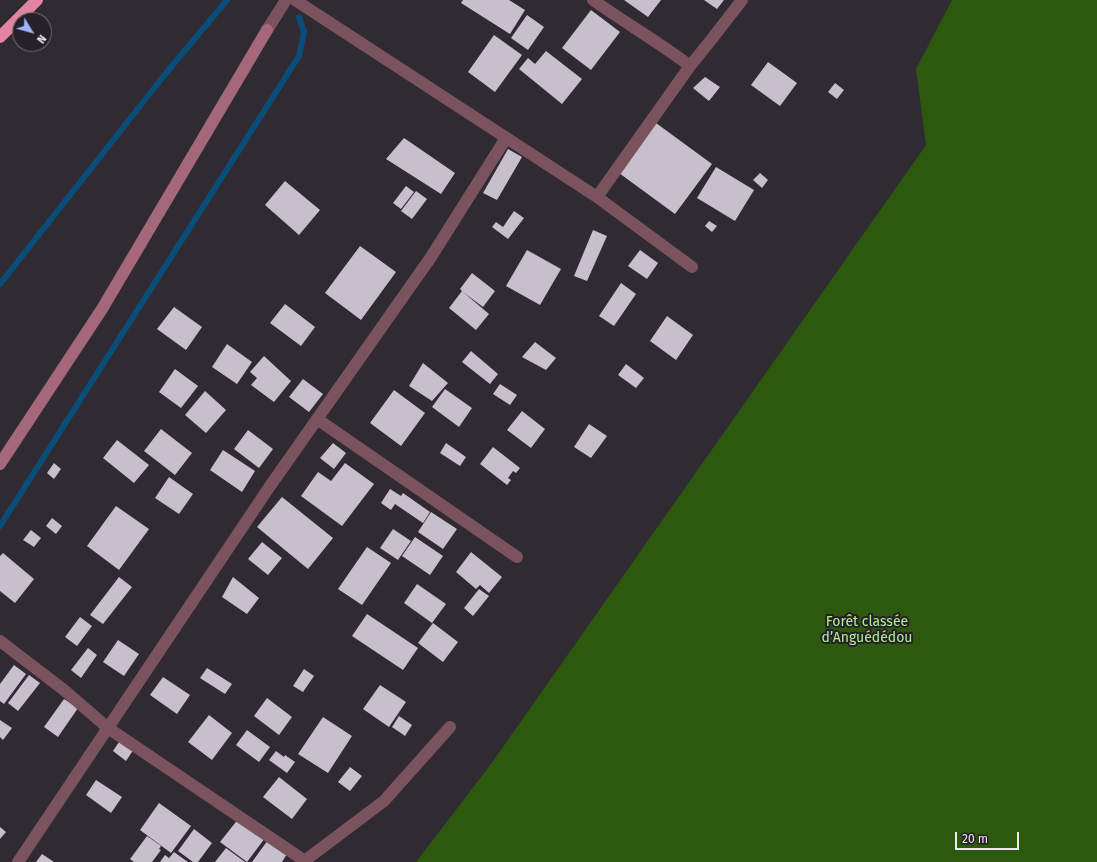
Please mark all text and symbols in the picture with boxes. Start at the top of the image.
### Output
north arrow [12,12,52,52]
text: N [34,32,49,46]
park label: Forêt classée d’Anguédédou [822,614,912,646]
scale bar [957,824,1021,850]
text: 20 m [962,832,988,846]

